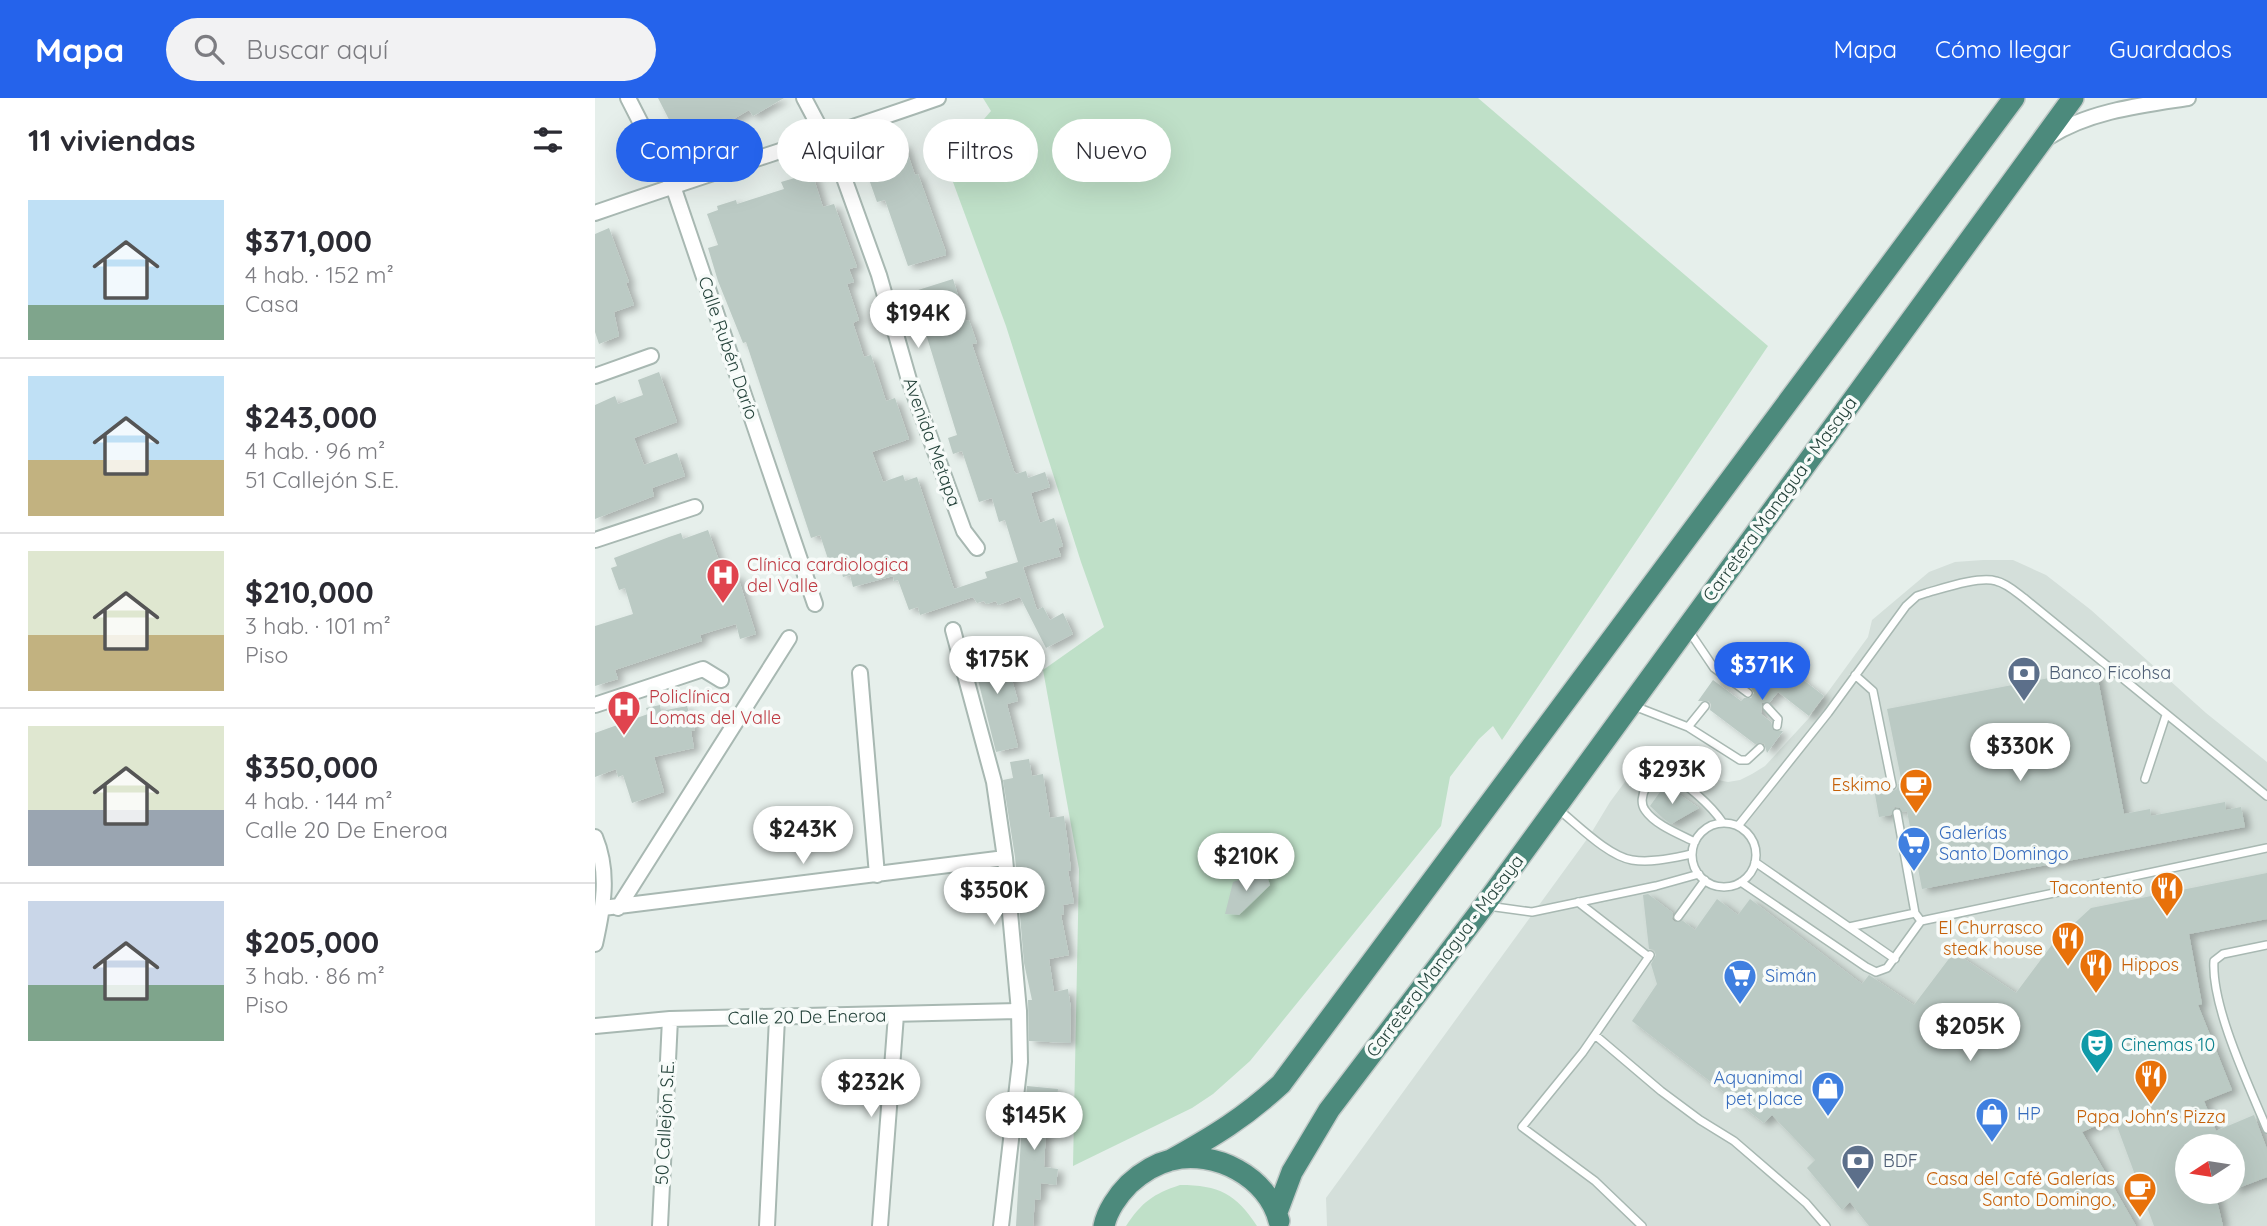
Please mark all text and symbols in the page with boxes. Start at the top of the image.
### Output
search box [166,18,656,81]
text: Mapa [35,29,124,70]
icon: search [190,30,228,68]
text: Buscar aquí [246,33,388,66]
text: Mapa [1834,34,1897,64]
text: Cómo llegar [1935,34,2071,64]
text: Guardados [2109,34,2232,64]
chip: Comprar [616,119,763,182]
chip: Alquilar [777,119,909,182]
chip: Filtros [923,119,1038,182]
chip: Nuevo [1052,119,1171,182]
text: 11 viviendas [28,121,195,159]
icon: filters [529,121,567,159]
text: $371,000 [245,222,372,260]
icon: home [84,228,168,312]
text: 4 hab. · 152 m² [245,260,394,289]
street label: Calle Rubén Darío [693,273,764,422]
text: Casa [245,289,299,318]
pin: $194K [869,290,967,350]
text: $194K [886,298,950,327]
street label: Avenida Metapa [898,374,966,509]
street label: Carretera Managua - Masaya [1698,392,1862,606]
text: $243,000 [245,398,377,436]
icon: home [84,404,168,488]
text: 4 hab. · 96 m² [245,436,385,465]
text: 51 Callejón S.E. [245,465,399,494]
place label: Clínica cardiologica del Valle [747,553,909,597]
hospital icon: Clínica cardiologica del Valle [704,556,742,605]
text: $210,000 [245,573,374,611]
icon: home [84,579,168,663]
text: 3 hab. · 101 m² [245,611,391,640]
pin: $175K [948,636,1046,696]
text: Piso [245,640,288,669]
pin: $371K [1713,642,1811,702]
text: $175K [965,644,1029,673]
text: $371K [1730,650,1794,679]
bank icon: Banco Ficohsa [2005,654,2043,703]
place label: Banco Ficohsa [2049,661,2171,684]
place label: Policlínica Lomas del Valle [649,685,781,729]
hospital icon: Policlínica Lomas del Valle [605,688,643,737]
pin: $330K [1971,724,2069,783]
text: $330K [1986,731,2054,760]
pin: $293K [1623,746,1721,806]
text: $350,000 [245,748,378,786]
icon: home [84,754,168,838]
text: $293K [1638,754,1706,783]
cafe icon: Eskimo [1897,766,1935,815]
place label: Eskimo [1832,773,1891,796]
text: 4 hab. · 144 m² [245,786,393,815]
pin: $243K [754,806,852,866]
text: $243K [769,814,837,843]
text: Calle 20 De Eneroa [245,815,448,844]
place label: Galerías Santo Domingo [1939,821,2069,865]
supermarket icon: Galerías Santo Domingo [1895,824,1933,873]
pin: $210K [1197,834,1295,893]
text: $210K [1214,841,1278,870]
street label: Carretera Managua - Masaya [1361,850,1528,1062]
pin: $350K [945,868,1043,927]
restaurant icon: Tacontento [2148,869,2186,918]
text: $350K [960,875,1028,904]
place label: Tacontento [2049,876,2143,899]
place label: El Churrasco steak house [1938,916,2043,960]
restaurant icon: El Churrasco steak house [2049,919,2087,968]
text: $205,000 [245,923,379,961]
icon: home [84,929,168,1013]
restaurant icon: Hippos [2077,946,2115,995]
place label: Hippos [2121,953,2179,976]
supermarket icon: Simán [1721,957,1759,1006]
text: 3 hab. · 86 m² [245,961,385,990]
place label: Simán [1765,964,1817,987]
text: Piso [245,990,288,1019]
street label: Calle 20 De Eneroa [727,1004,887,1029]
pin: $205K [1921,1004,2019,1063]
text: $205K [1935,1011,2005,1040]
theatre icon: Cinemas 10 [2078,1026,2116,1075]
place label: Cinemas 10 [2121,1033,2215,1056]
restaurant icon: Papa John's Pizza [2132,1057,2170,1106]
street label: 50 Callejón S.E. [650,1060,679,1186]
pin: $232K [822,1060,920,1119]
place label: Aquanimal pet place [1714,1066,1803,1110]
text: $232K [837,1067,905,1096]
shop icon: Aquanimal pet place [1809,1069,1847,1118]
pin: $145K [985,1093,1083,1152]
shop icon: HP [1973,1095,2011,1144]
text: $145K [1002,1100,1066,1129]
place label: HP [2017,1102,2041,1125]
place label: Papa John's Pizza [2076,1105,2226,1128]
north arrow [2175,1134,2245,1204]
map controls [2175,1134,2245,1204]
bank icon: BDF [1839,1142,1877,1191]
place label: BDF [1883,1149,1918,1172]
place label: Casa del Café Galerías Santo Domingo. [1926,1167,2115,1211]
cafe icon: Casa del Café Galerías Santo Domingo. [2121,1170,2159,1219]

